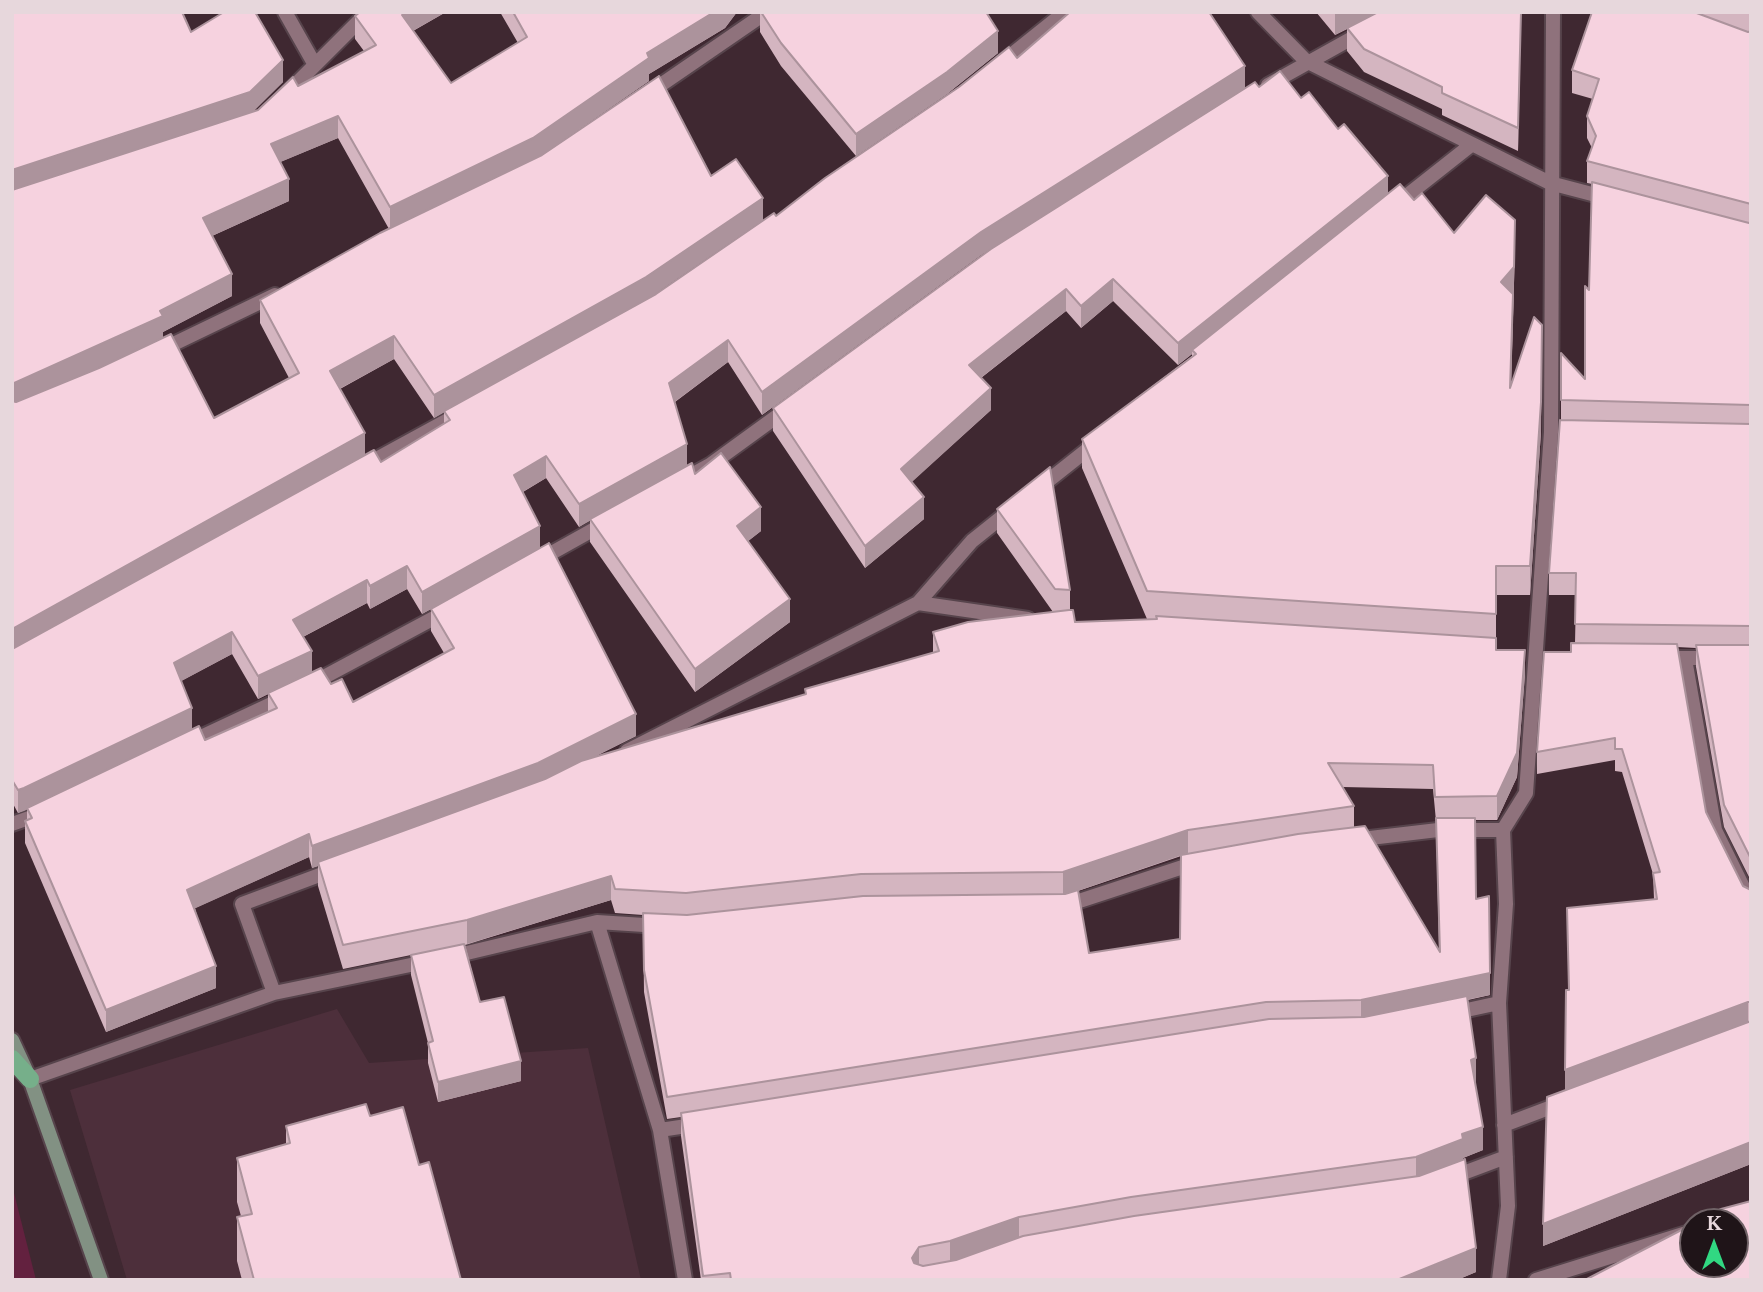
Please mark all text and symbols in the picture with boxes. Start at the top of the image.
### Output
north arrow [1679,1208,1749,1278]
text: K [1706,1212,1722,1235]

